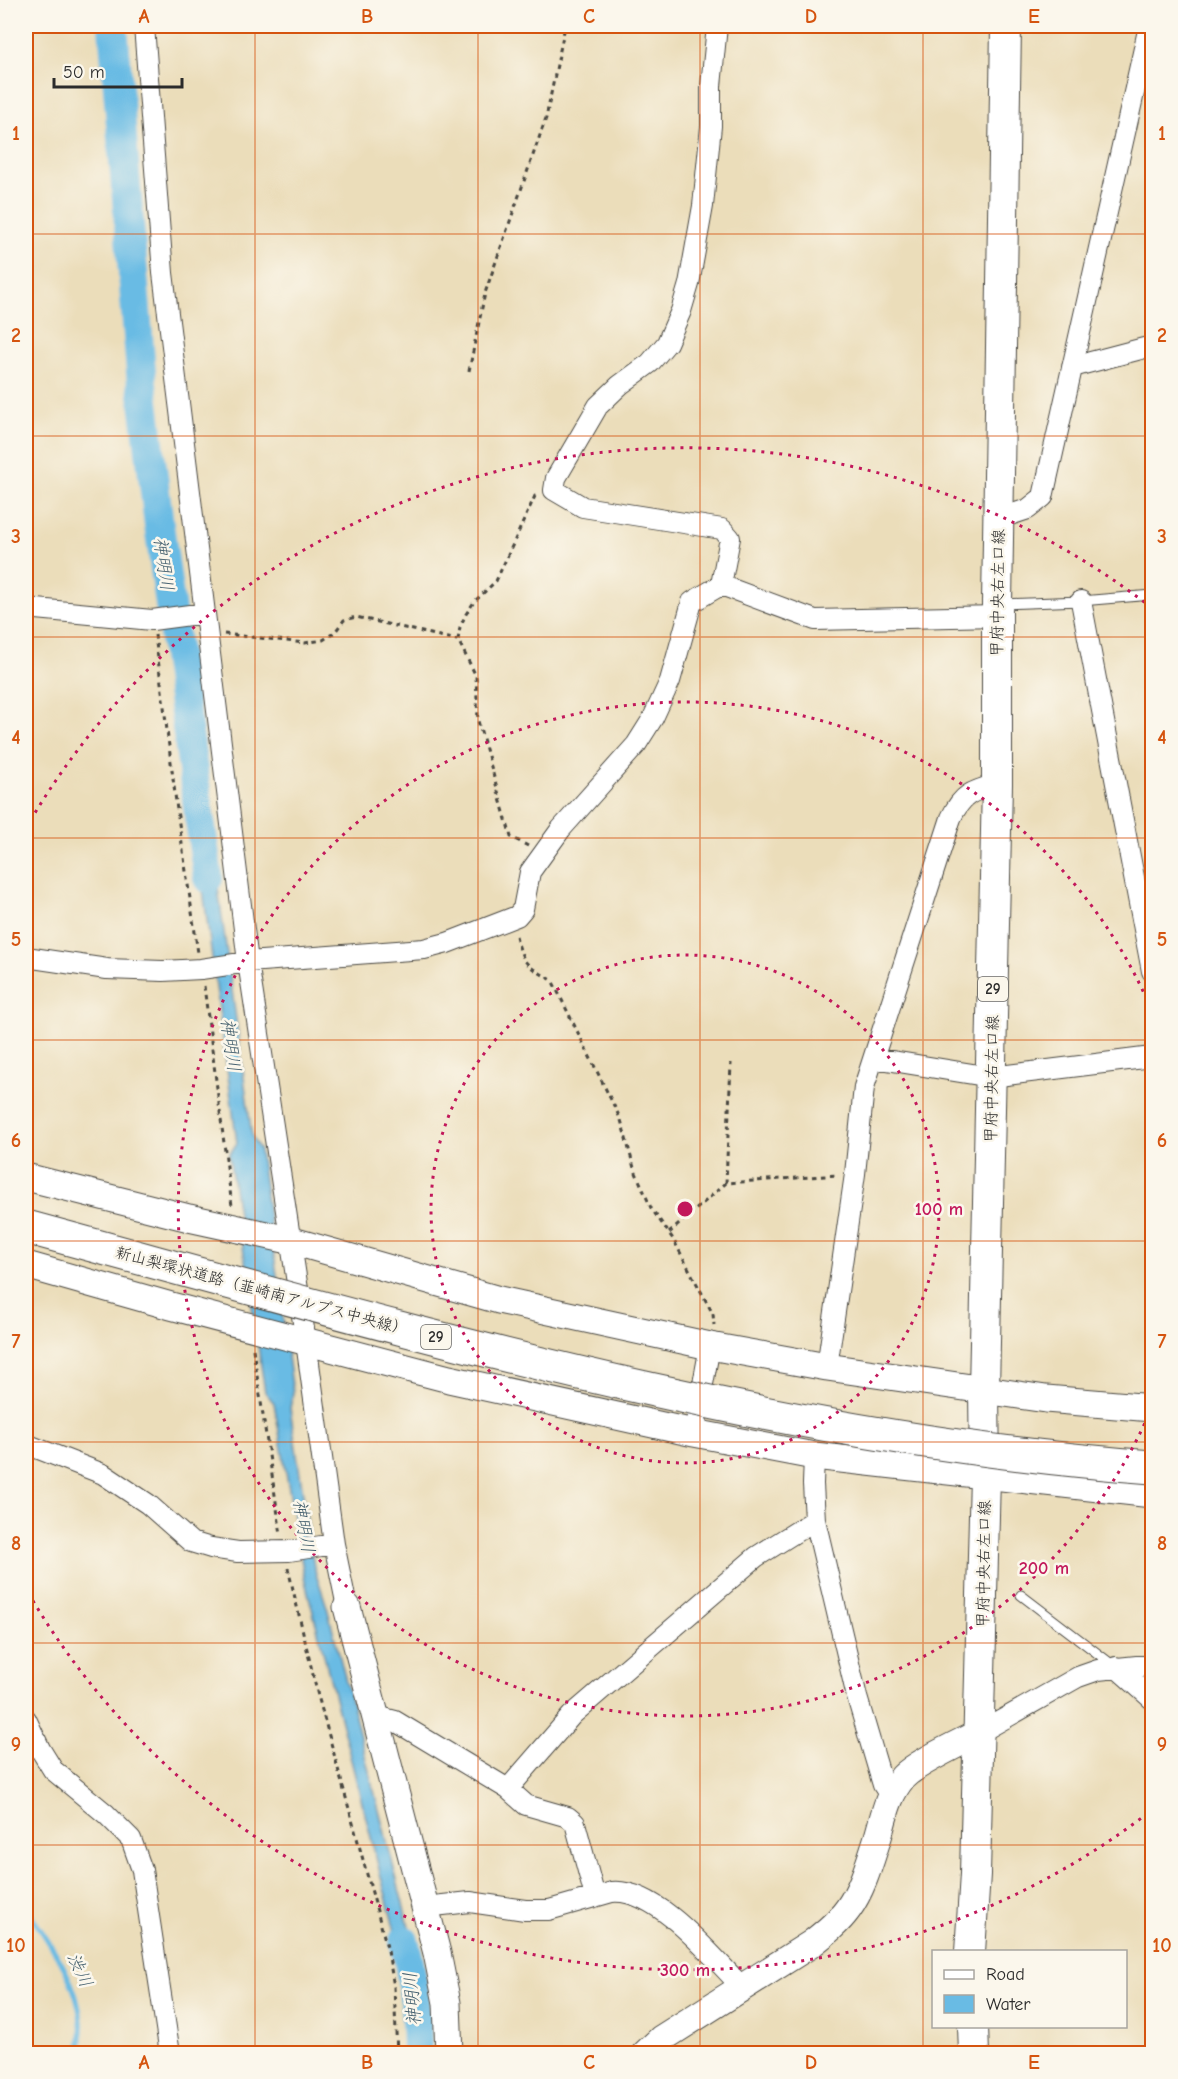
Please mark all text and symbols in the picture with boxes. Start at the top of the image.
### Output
text: A [138,5,150,28]
text: B [361,5,373,28]
text: C [583,5,595,28]
text: D [805,5,817,28]
text: E [1028,5,1040,28]
scale bar [54,51,182,89]
text: 50 m [63,62,105,83]
text: 1 [12,122,20,145]
text: 1 [1158,122,1166,145]
text: 2 [11,324,21,347]
text: 2 [1157,324,1167,347]
text: 3 [11,525,21,548]
text: 3 [1157,525,1167,548]
street label: 甲府中央右左口線 [988,529,1008,657]
water label: 神明川 [149,536,178,592]
text: 4 [11,726,21,749]
text: 4 [1157,726,1167,749]
text: 5 [11,928,21,951]
text: 5 [1157,928,1167,951]
road number: 29 [978,977,1008,1001]
street label: 甲府中央右左口線 [982,1015,1002,1143]
water label: 神明川 [216,1017,245,1073]
text: 6 [11,1129,21,1152]
text: 6 [1157,1129,1167,1152]
centre of rings [675,1199,695,1219]
text: 100 m [915,1199,963,1220]
street label: 新山梨環状道路（韮崎南アルプス中央線） [113,1243,410,1339]
road number: 29 [421,1325,451,1349]
text: 7 [12,1330,21,1353]
text: 7 [1158,1330,1167,1353]
water label: 神明川 [288,1498,319,1554]
street label: 甲府中央右左口線 [974,1500,994,1628]
text: 8 [11,1532,21,1555]
text: 8 [1157,1532,1167,1555]
text: 200 m [1019,1558,1069,1579]
text: 9 [11,1733,21,1756]
text: 9 [1157,1733,1167,1756]
text: 10 [6,1934,26,1957]
text: 10 [1152,1934,1172,1957]
water label: 渋川 [62,1949,97,1991]
legend [932,1950,1127,2028]
text: 300 m [660,1960,710,1981]
text: Road [986,1964,1025,1985]
water label: 神明川 [400,1971,425,2027]
text: Water [986,1994,1031,2015]
text: A [138,2051,150,2074]
text: B [361,2051,373,2074]
text: C [583,2051,595,2074]
text: D [805,2051,817,2074]
text: E [1028,2051,1040,2074]

